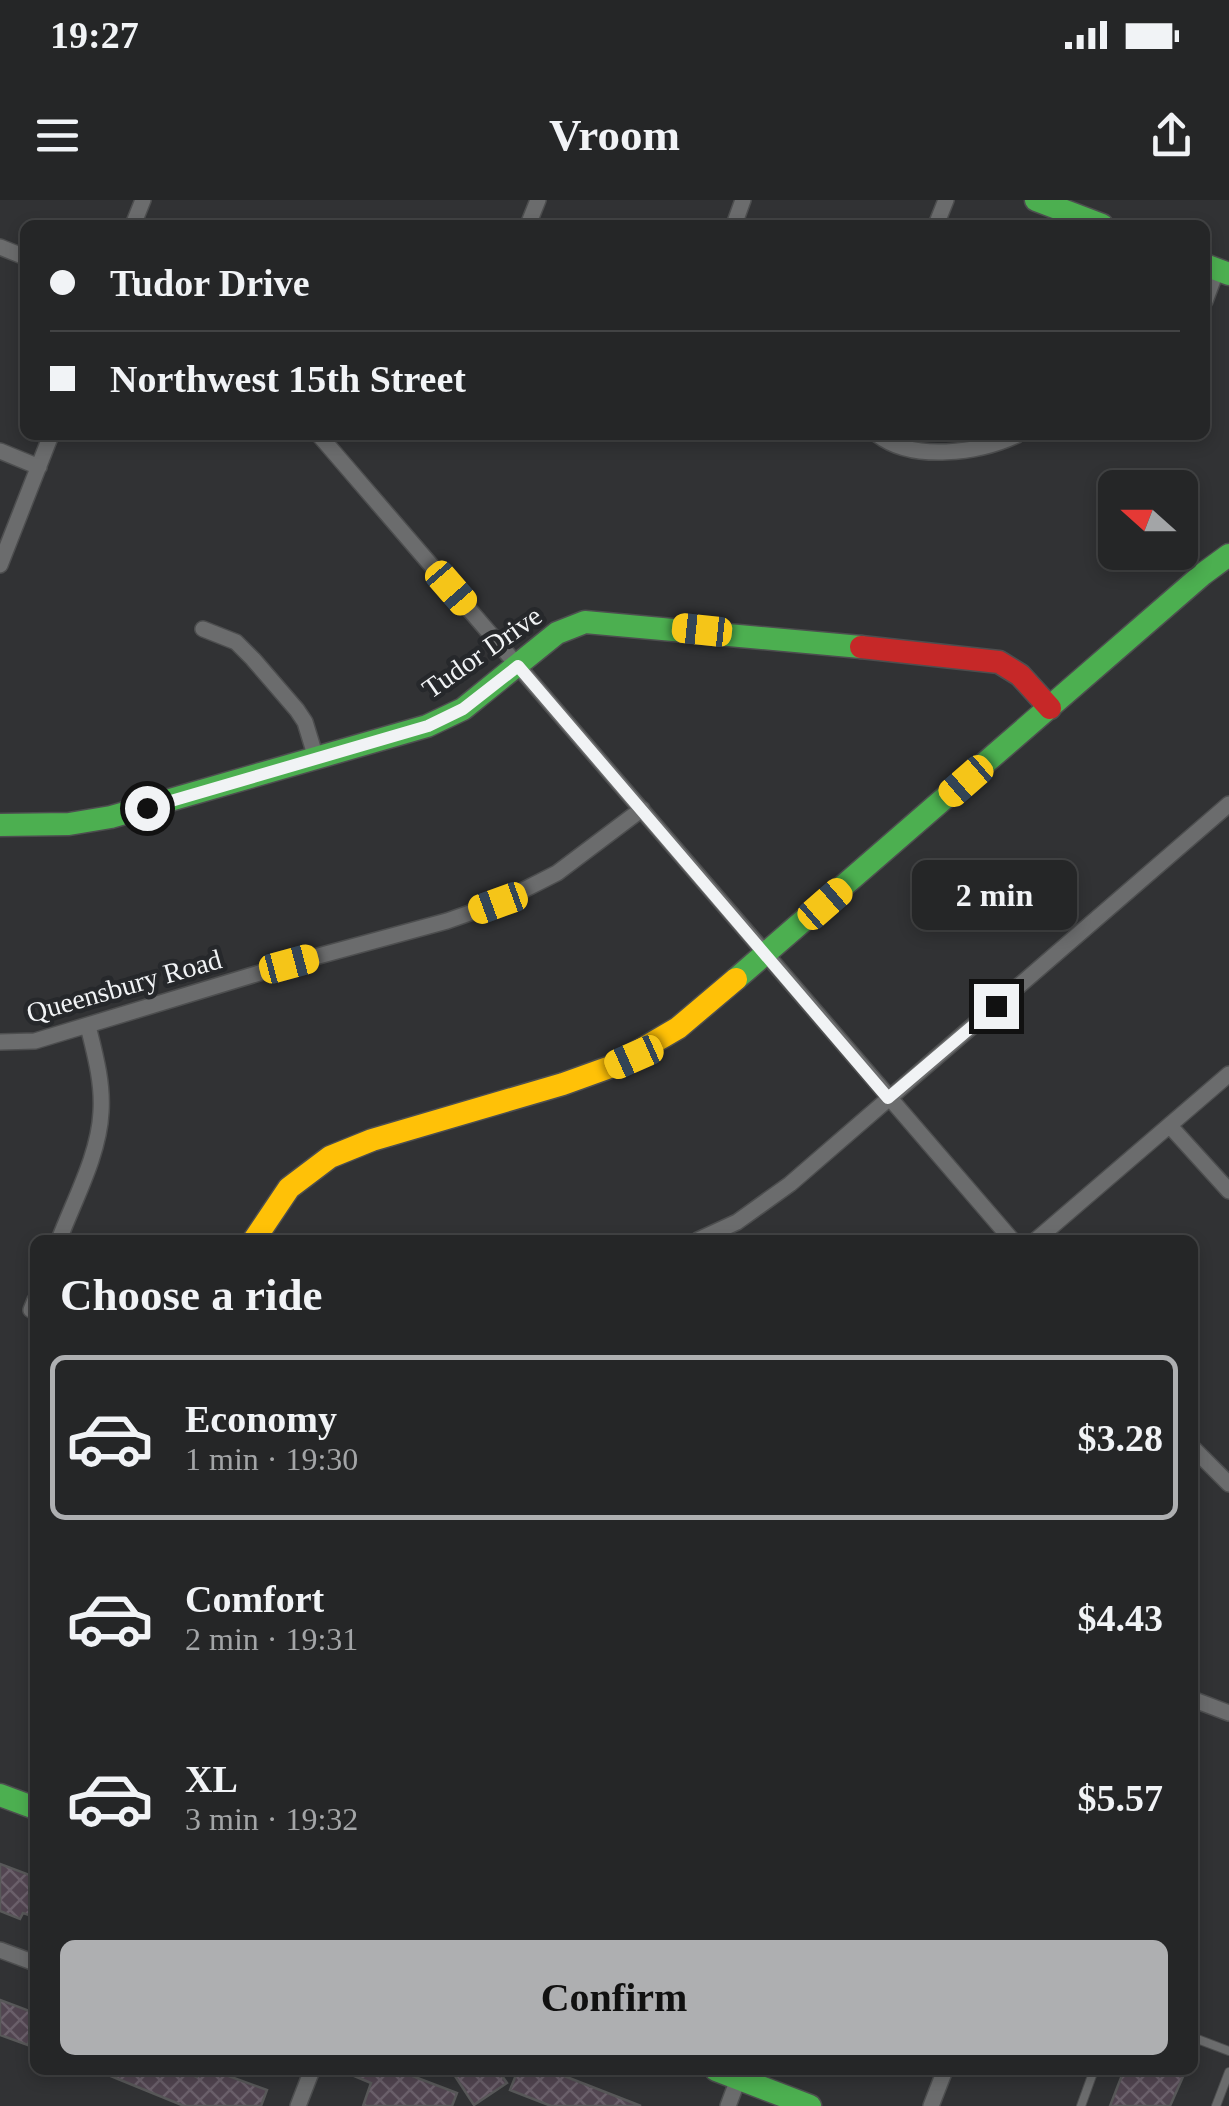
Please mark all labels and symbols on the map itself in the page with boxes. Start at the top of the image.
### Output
north arrow [1098,470,1198,570]
car [420,556,482,620]
street label: Tudor Drive [417,600,547,704]
car [671,612,733,648]
car [934,750,998,812]
route start [125,786,170,831]
callout: 2 min [914,861,1078,931]
car [793,873,857,935]
car [465,879,531,927]
car [256,942,322,986]
street label: Queensbury Road [23,943,225,1029]
route end [974,984,1019,1029]
car [600,1031,668,1083]

